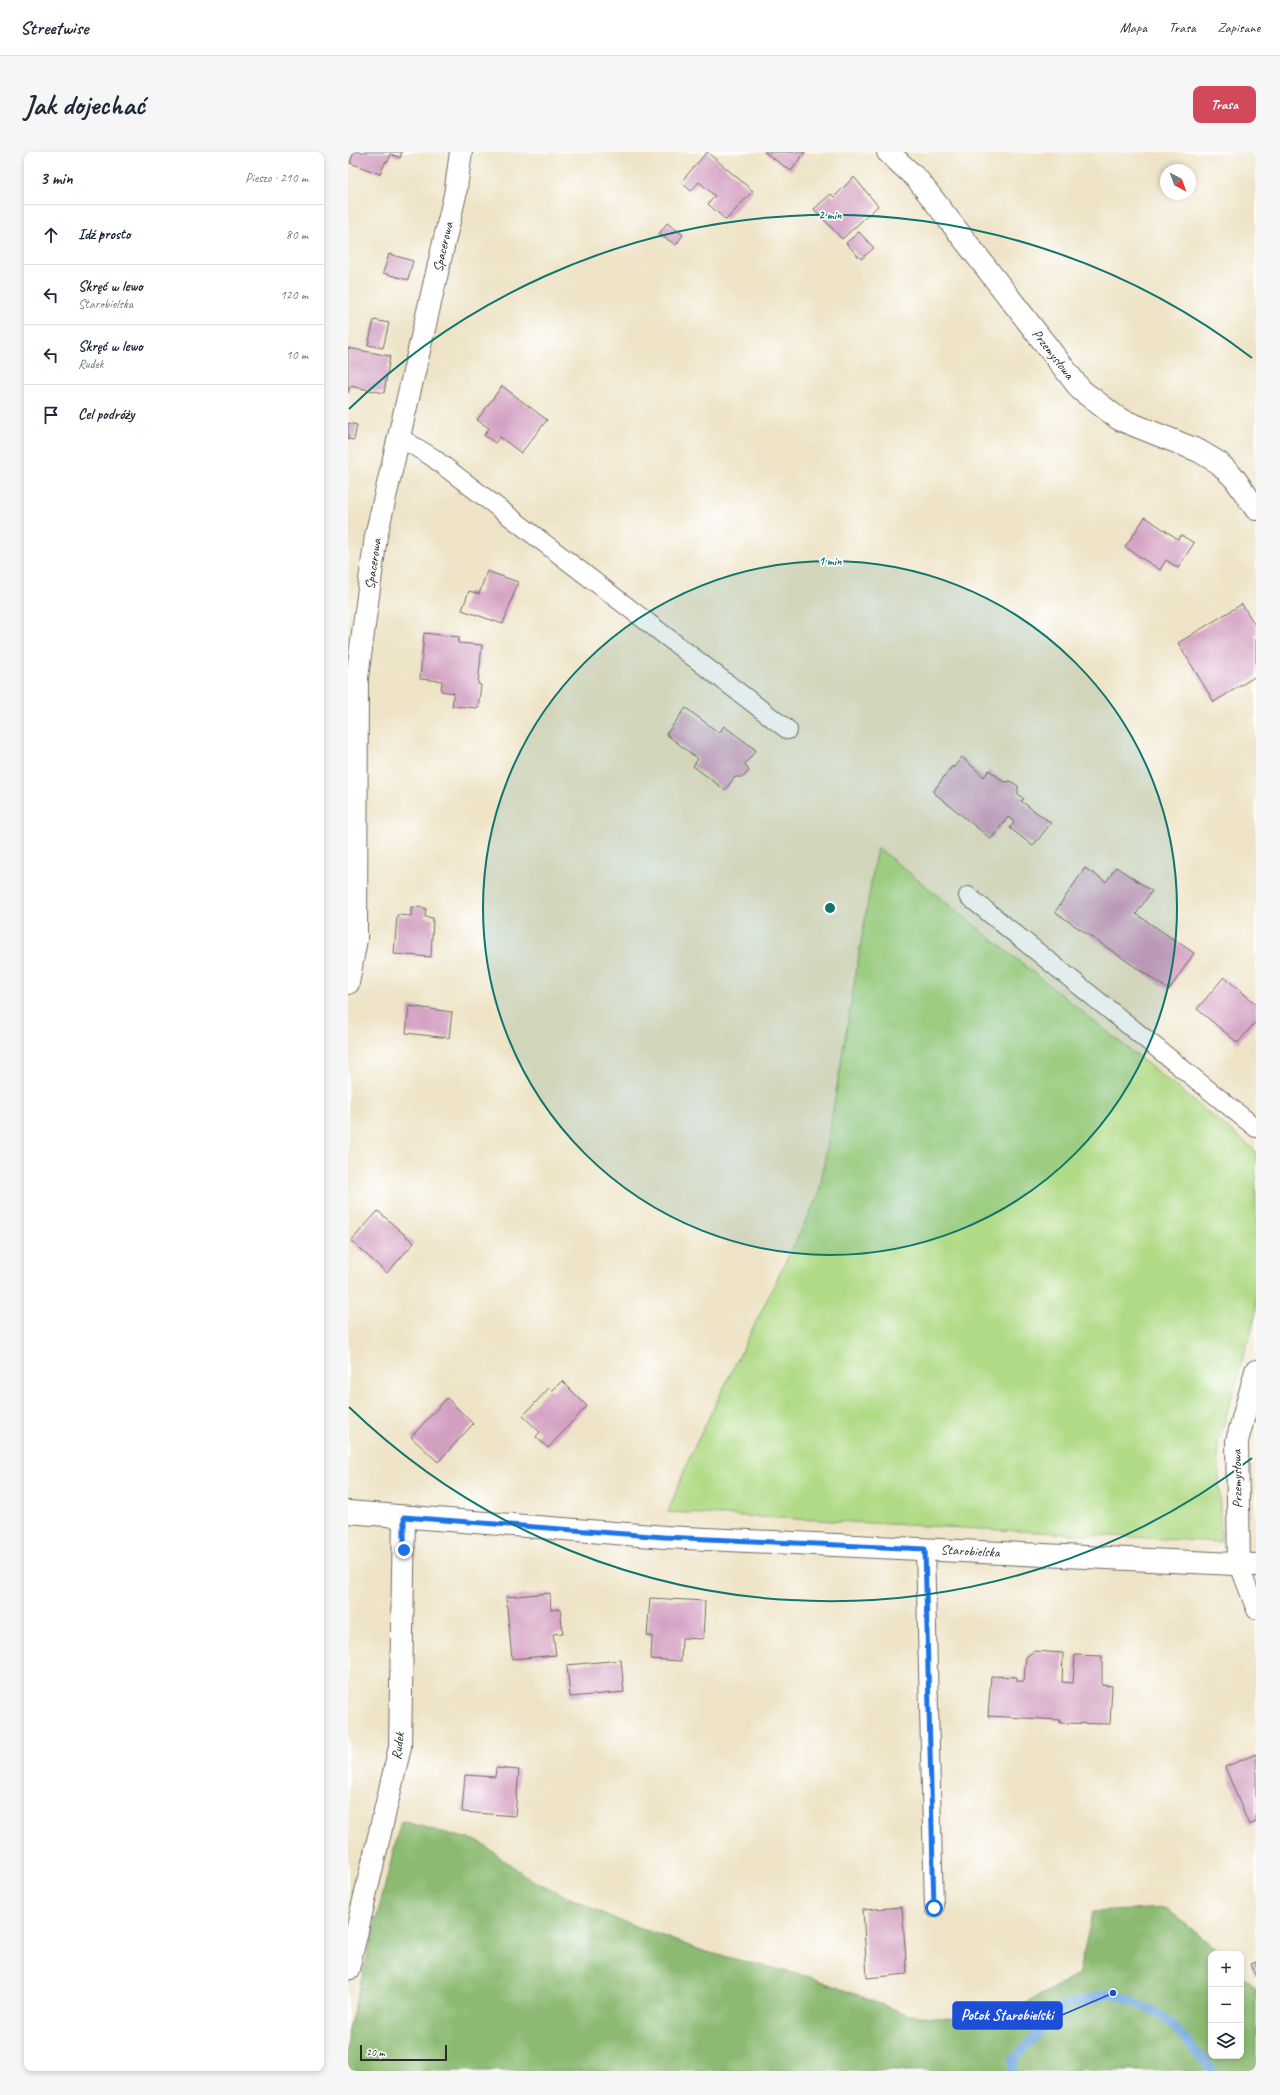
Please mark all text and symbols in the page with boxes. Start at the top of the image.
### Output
text: Streetwise [20,16,88,40]
text: Mapa [1120,19,1147,36]
text: Trasa [1169,19,1196,36]
text: Zapisane [1218,19,1260,36]
button: Trasa [1193,86,1256,123]
text: Jak dojechać [24,87,145,122]
north arrow [1160,164,1196,200]
text: 3 min [40,168,73,189]
text: Pieszo · 210 m [245,170,308,186]
text: 2 min [819,207,842,223]
street label: Spacerowa [429,219,457,274]
icon: ahead [40,224,62,246]
text: Idź prosto [78,225,131,244]
text: 80 m [286,227,308,243]
text: Skręć w lewo [78,277,143,296]
icon: left [40,284,62,306]
text: 120 m [280,287,308,303]
text: Starobielska [78,296,133,312]
street label: Przemysłowa [1028,326,1079,383]
text: Skręć w lewo [78,337,143,356]
icon: left [40,344,62,366]
text: 10 m [286,347,308,363]
text: Rudek [78,356,103,372]
icon: arrive [40,404,62,426]
text: Cel podróży [78,405,134,424]
street label: Spacerowa [361,537,385,590]
text: 1 min [819,553,842,569]
centre of rings [823,901,837,915]
street label: Przemysłowa [1228,1448,1246,1508]
route end [395,1541,413,1559]
street label: Starobielska [940,1541,1001,1561]
street label: Rudek [388,1730,408,1761]
route start [925,1899,943,1917]
map controls [1208,1951,1244,2059]
button: + [1208,1951,1244,1987]
button: − [1208,1987,1244,2023]
callout: Potok Starobielski [953,2002,1062,2029]
text: Potok Starobielski [961,2006,1055,2025]
button: layers [1208,2023,1244,2059]
scale bar [360,2043,447,2062]
text: 20 m [366,2045,385,2059]

